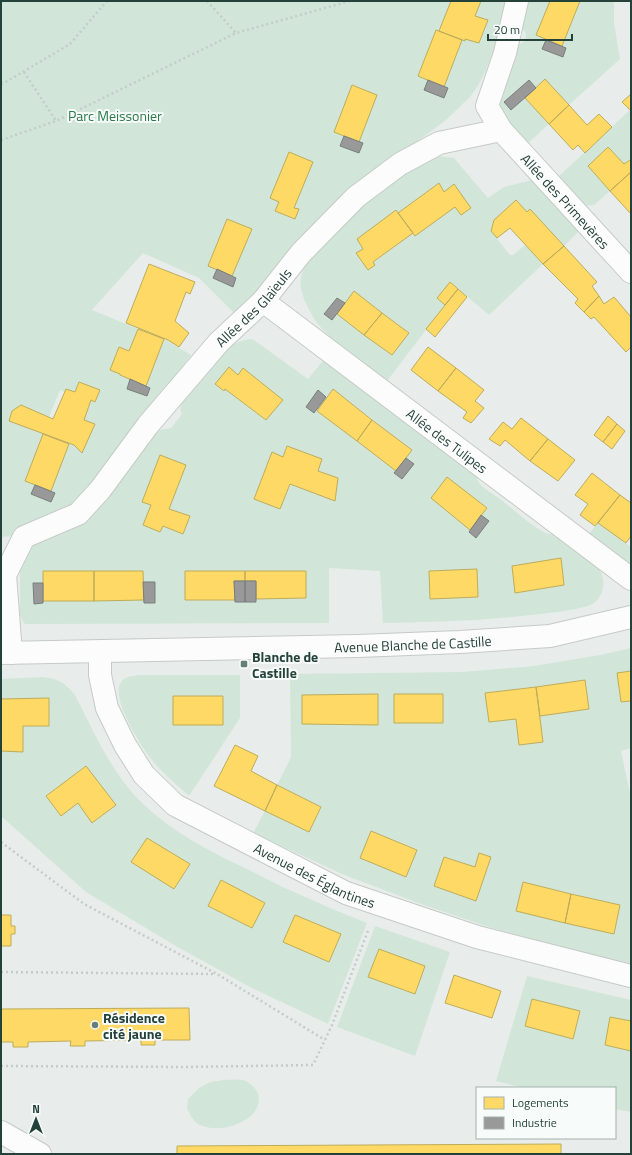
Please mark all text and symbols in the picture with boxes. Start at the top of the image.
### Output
scale bar [488,16,572,42]
text: 20 m [494,20,520,39]
park label: Parc Meissonier [68,105,162,126]
street label: Allée des Primevères [517,148,615,253]
street label: Allée des Glaïeuls [210,263,296,351]
street label: Allée des Tulipes [402,403,492,478]
street label: Avenue Blanche de Castille [334,629,492,657]
place label: Blanche de Castille [252,646,318,683]
marker: Blanche de Castille [239,659,249,669]
street label: Avenue des Églantines [250,837,378,913]
place label: Résidence cité jaune [103,1007,165,1044]
marker: Résidence cité jaune [90,1020,100,1030]
legend [476,1087,616,1139]
text: Logements [512,1093,569,1112]
north arrow [16,1099,56,1139]
text: N [32,1101,40,1117]
text: Industrie [512,1113,557,1132]

